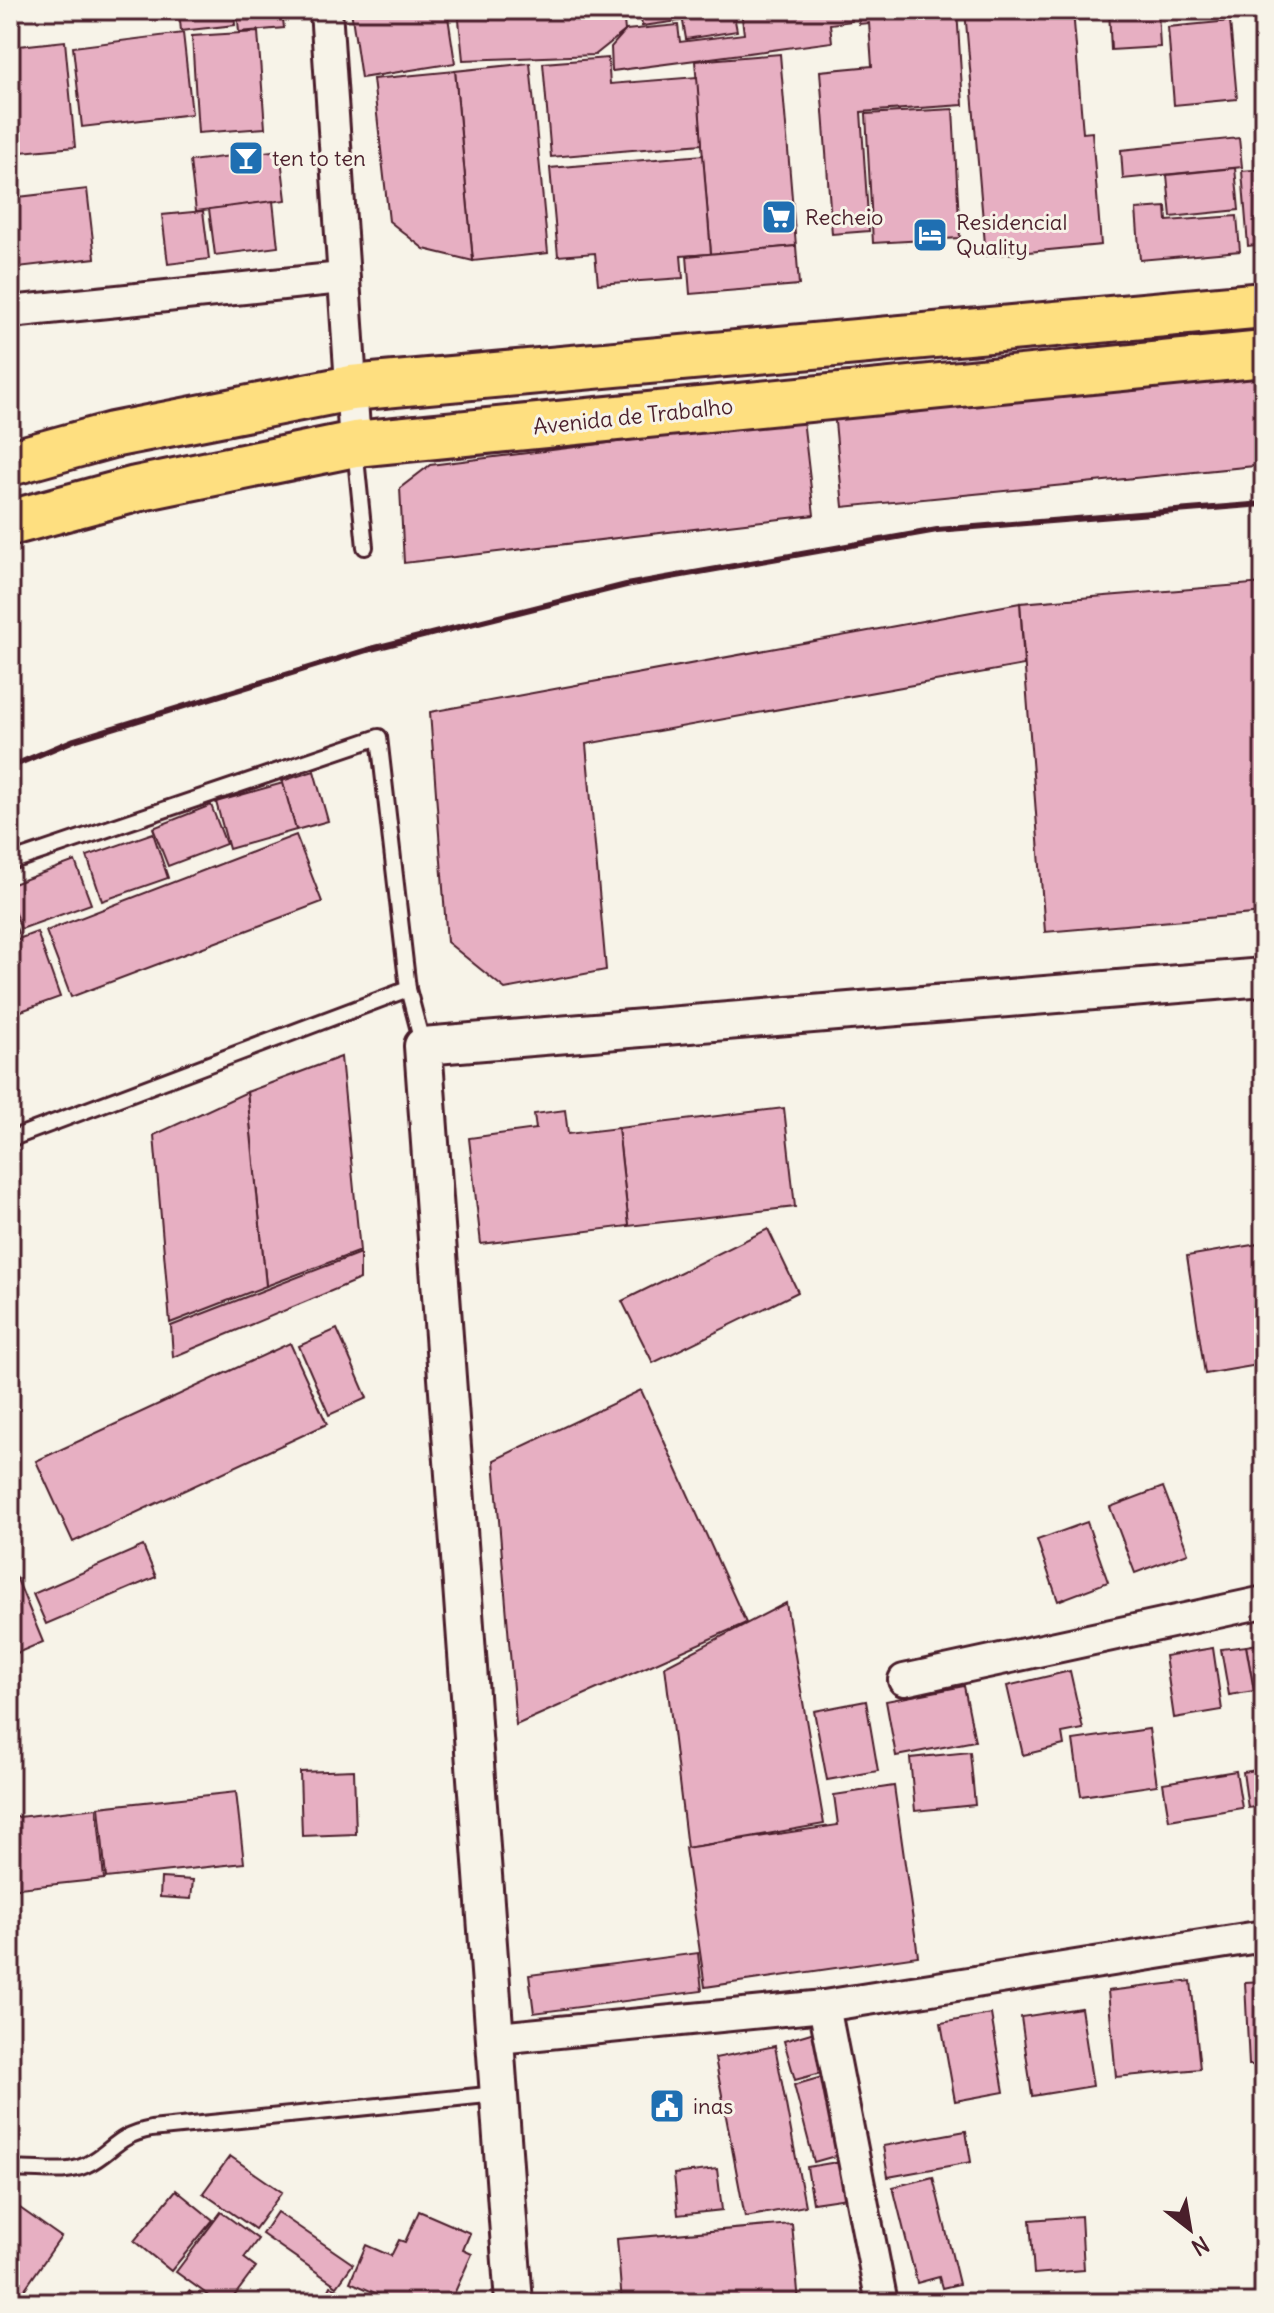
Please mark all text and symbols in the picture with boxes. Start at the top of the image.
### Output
bar icon: ten to ten [227,139,265,177]
place label: ten to ten [272,144,366,172]
supermarket icon: Recheio [760,198,798,236]
place label: Recheio [805,203,883,231]
place label: Residencial Quality [956,208,1067,261]
hotel icon: Residencial Quality [911,216,949,254]
street label: Avenida de Trabalho [532,392,734,440]
public building icon: inas [648,2087,686,2125]
place label: inas [693,2092,733,2120]
north arrow [1150,2189,1230,2269]
text: N [1187,2230,1214,2262]

